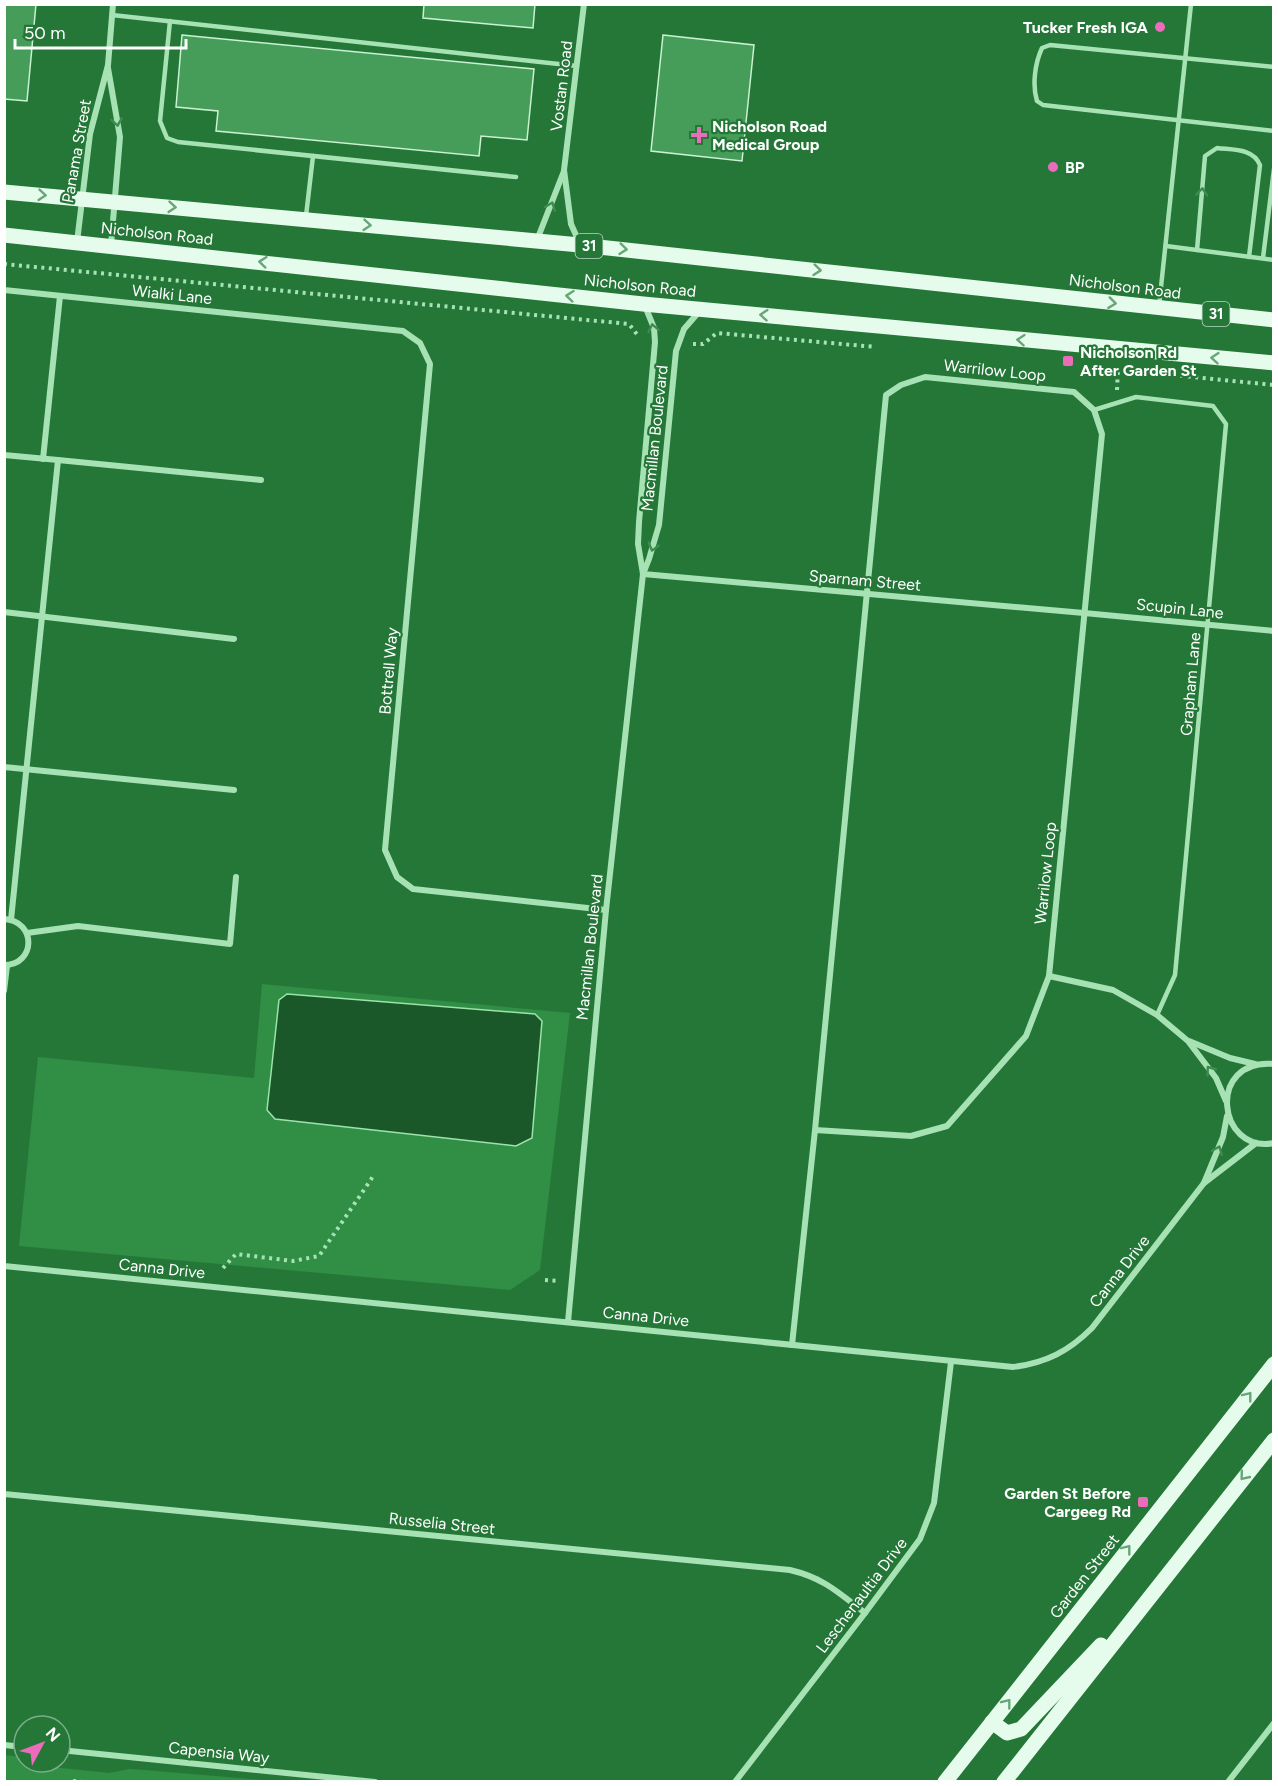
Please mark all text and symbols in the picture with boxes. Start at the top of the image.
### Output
scale bar [15,12,186,50]
place label: Tucker Fresh IGA [1023,18,1149,37]
marker: Tucker Fresh IGA [1153,20,1167,34]
text: 50 m [24,22,66,44]
street label: Vostan Road [547,40,576,132]
street label: Panama Street [58,98,95,204]
place label: Nicholson Road Medical Group [712,117,827,154]
one-way arrow [111,118,123,127]
marker: Nicholson Road Medical Group [690,126,708,144]
place label: BP [1065,158,1085,177]
marker: BP [1046,160,1060,174]
one-way arrow [1195,187,1208,196]
one-way arrow [38,188,47,201]
one-way arrow [168,200,177,213]
one-way arrow [544,201,556,212]
street label: Nicholson Road [100,218,214,249]
one-way arrow [362,218,371,231]
road number: 31 [576,234,602,258]
one-way arrow [619,243,628,255]
one-way arrow [258,256,268,269]
one-way arrow [813,263,822,276]
street label: Nicholson Road [583,270,697,301]
street label: Nicholson Road [1068,270,1182,303]
street label: Wialki Lane [131,281,213,308]
one-way arrow [566,290,575,303]
one-way arrow [1107,296,1116,308]
road number: 31 [1202,302,1230,326]
one-way arrow [760,309,769,322]
one-way arrow [647,323,660,333]
one-way arrow [1017,334,1026,347]
place label: Nicholson Rd After Garden St [1080,343,1197,380]
one-way arrow [1211,352,1220,365]
marker: Nicholson Rd After Garden St [1061,354,1075,368]
street label: Warrilow Loop [943,356,1047,385]
street label: Macmillan Boulevard [637,364,672,512]
one-way arrow [648,541,660,552]
street label: Sparnam Street [808,566,922,595]
street label: Scupin Lane [1135,594,1225,623]
street label: Bottrell Way [375,626,402,715]
street label: Grapham Lane [1177,631,1205,737]
street label: Warrilow Loop [1031,821,1060,925]
street label: Macmillan Boulevard [572,873,607,1021]
one-way arrow [1206,1065,1217,1076]
one-way arrow [1210,1145,1223,1156]
street label: Canna Drive [1085,1231,1154,1311]
street label: Canna Drive [118,1255,206,1283]
street label: Canna Drive [602,1303,690,1331]
one-way arrow [1241,1392,1252,1403]
one-way arrow [1241,1469,1252,1480]
place label: Garden St Before Cargeeg Rd [1004,1484,1131,1521]
marker: Garden St Before Cargeeg Rd [1136,1495,1150,1509]
street label: Russelia Street [388,1508,496,1539]
street label: Garden Street [1046,1530,1123,1622]
street label: Leschenaultia Drive [812,1534,911,1657]
one-way arrow [1120,1545,1131,1556]
one-way arrow [1000,1698,1011,1709]
north arrow [12,1714,72,1774]
text: N [42,1724,64,1745]
street label: Capensia Way [168,1738,271,1767]

